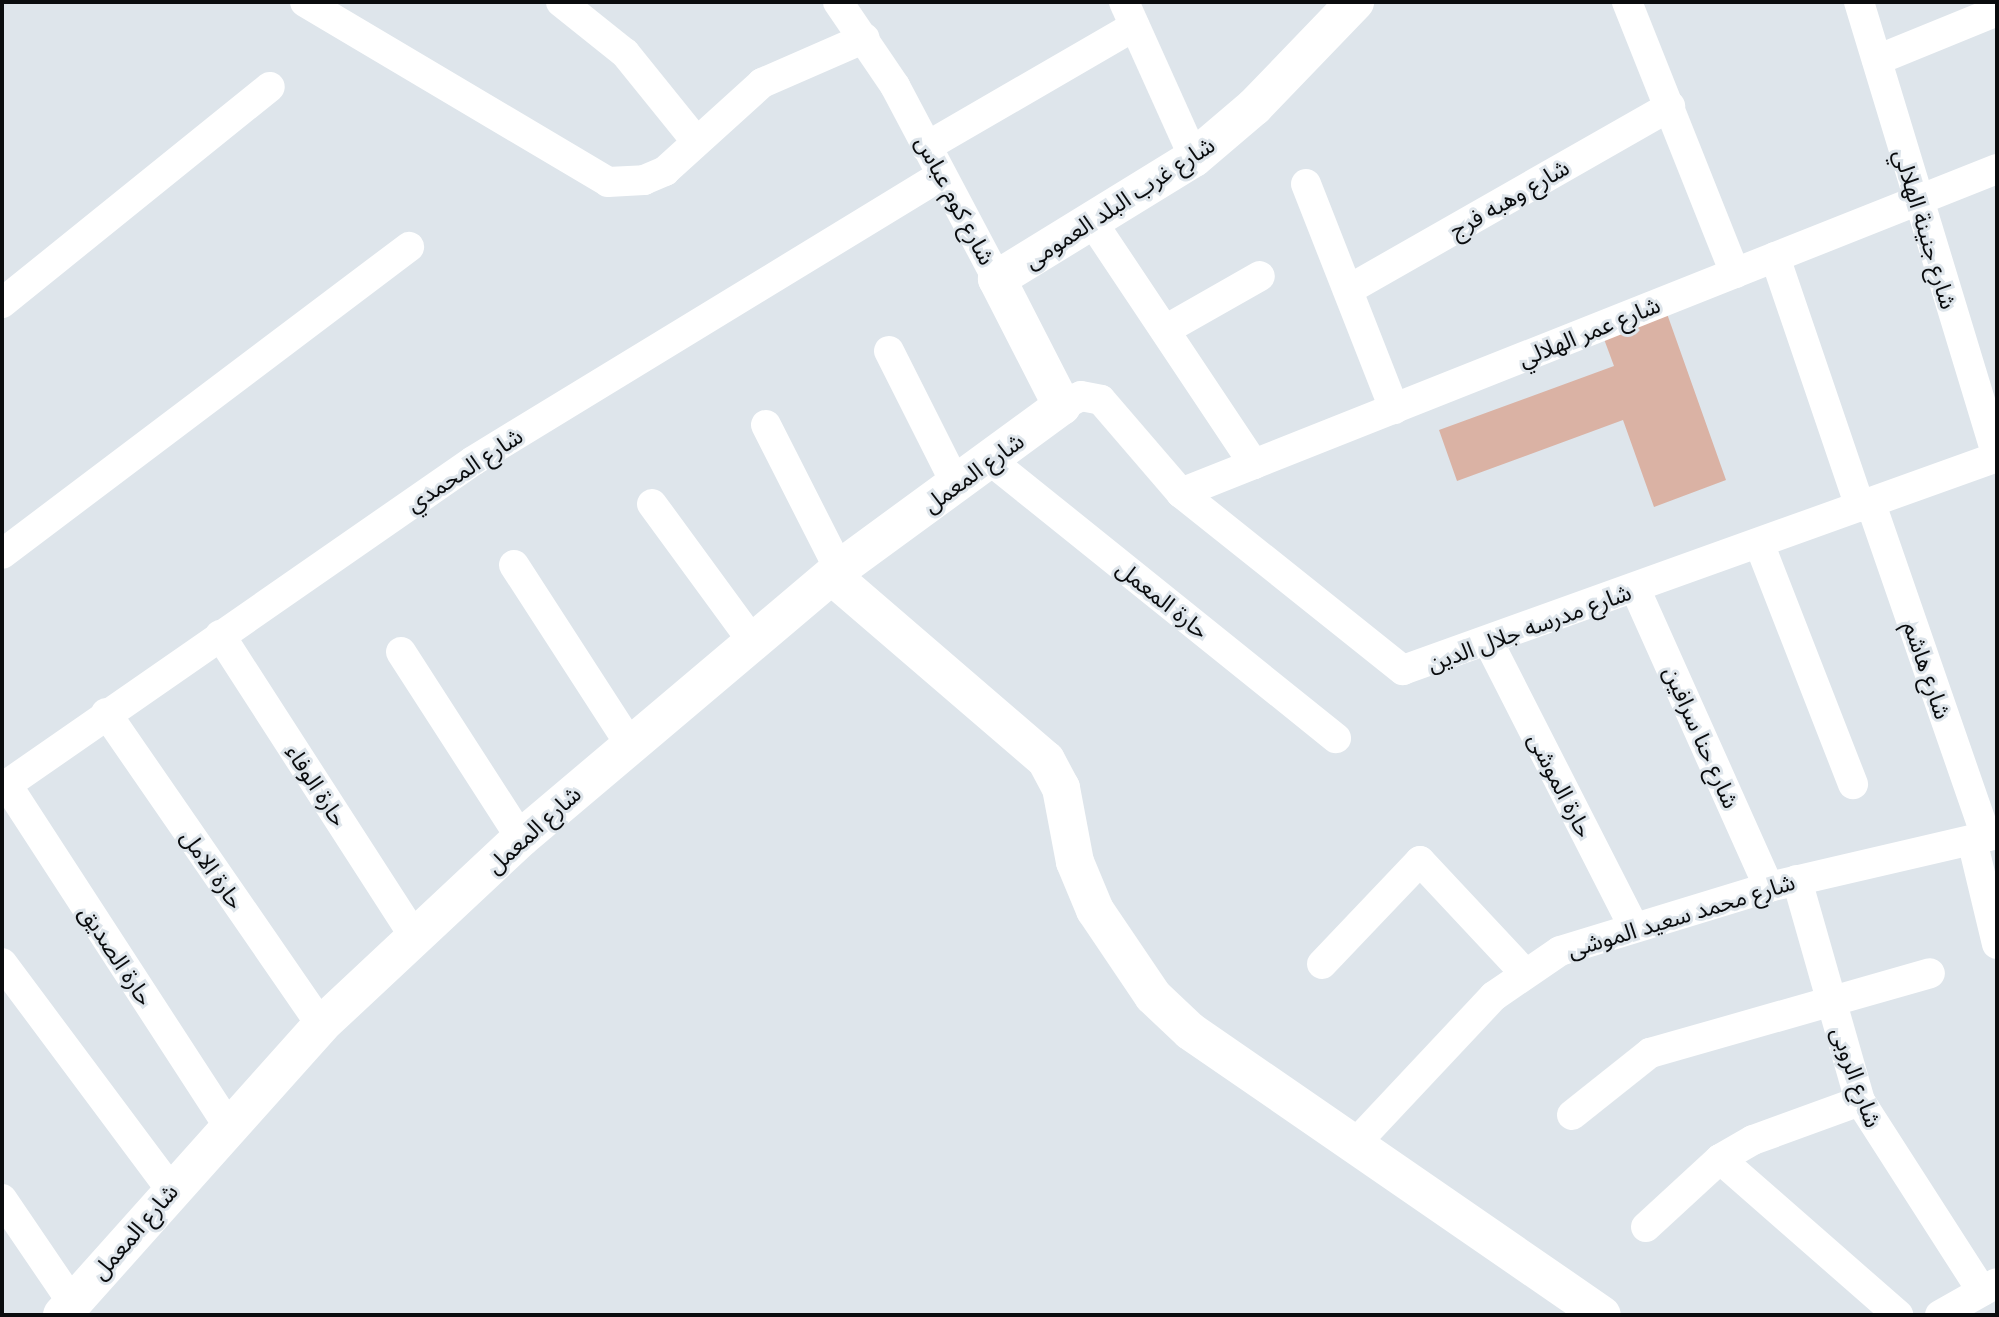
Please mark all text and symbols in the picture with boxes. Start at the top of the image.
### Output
street label: شارع غرب البلد العمومى [1019,130,1219,274]
street label: شارع كوم عباس [910,131,1002,269]
street label: شارع جنينة الهلالي [1889,146,1963,312]
street label: شارع وهبه فرج [1444,153,1574,243]
street label: شارع عمر الهلالي [1514,290,1664,372]
street label: شارع المحمدي [401,421,527,517]
street label: شارع المعمل [917,426,1029,518]
street label: حارة المعمل [1112,554,1214,644]
street label: شارع مدرسه جلال الدين [1423,577,1635,677]
street label: شارع هاشم [1898,617,1958,723]
street label: شارع حنا سرافين [1658,662,1746,812]
street label: حارة الموشى [1523,728,1599,842]
street label: حارة الوفاء [280,739,354,831]
street label: شارع المعمل [480,779,586,879]
street label: حارة الامل [176,824,250,914]
street label: شارع محمد سعيد الموشى [1564,867,1798,963]
street label: حارة الصديق [74,900,160,1010]
street label: شارع الروبى [1826,1023,1888,1131]
street label: شارع المعمل [85,1178,183,1284]

